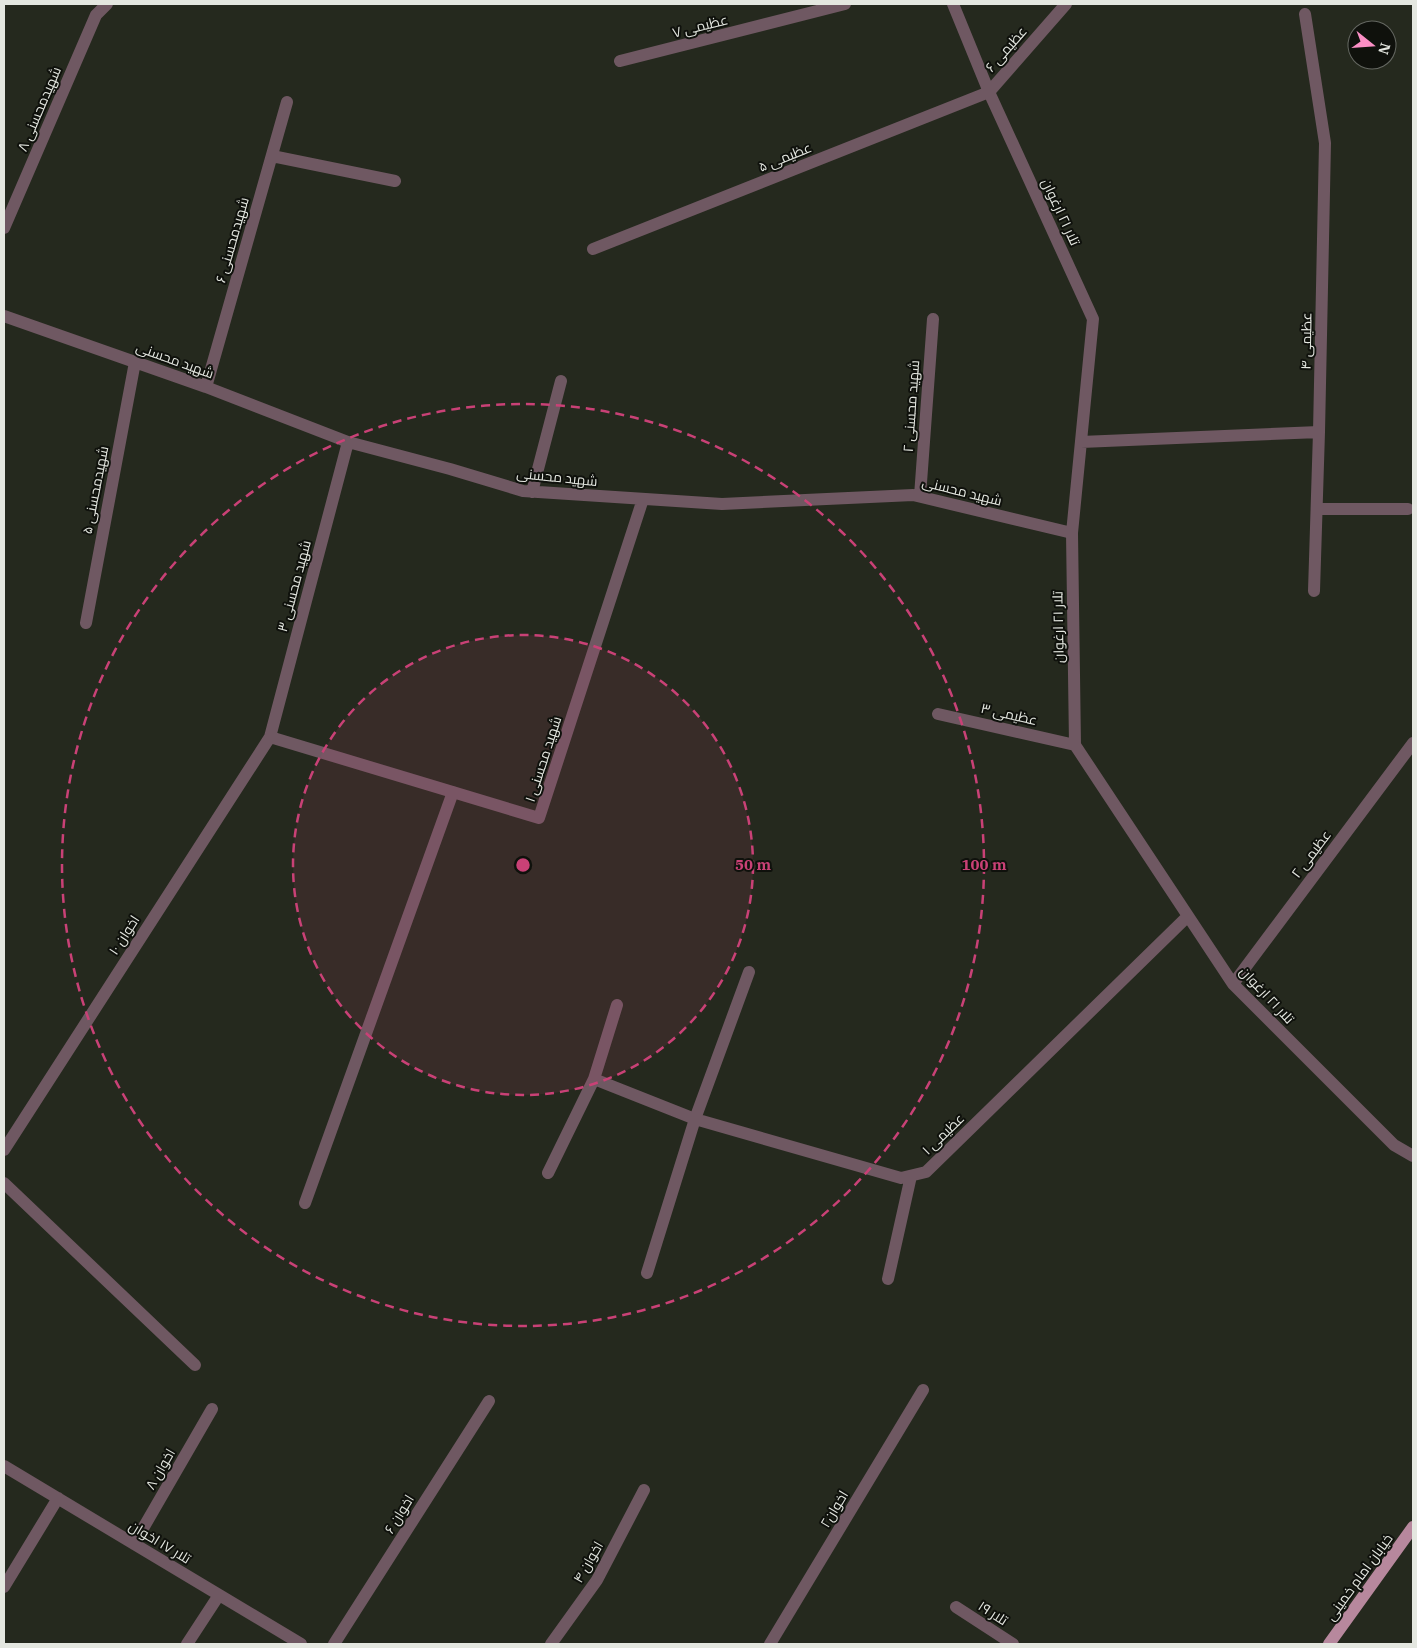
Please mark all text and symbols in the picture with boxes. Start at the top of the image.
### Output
street label: عظیمی ۷ [670,10,730,42]
north arrow [1347,20,1397,70]
street label: عظیمی ۶ [981,22,1031,76]
text: N [1374,41,1395,57]
street label: شهیدمحسنی ۸ [13,64,65,154]
street label: عظیمی ۵ [756,138,814,176]
street label: تلار ۲۱ ارغوان [1038,176,1084,249]
street label: شهیدمحسنی ۶ [211,195,253,285]
street label: عظیمی ۴ [1297,312,1315,370]
street label: شهید محسنی [134,338,216,382]
street label: شهید محسنی ۲ [899,359,923,453]
street label: شهیدمحسنی ۵ [78,444,112,536]
street label: شهید محسنی [515,464,599,490]
street label: شهید محسنی [920,472,1004,510]
street label: شهید محسنی ۳ [273,538,315,634]
street label: تلار ۲۱ ارغوان [1048,591,1068,663]
street label: عظیمی ۳ [979,699,1039,729]
street label: شهید محسنی ۱ [521,714,565,804]
street label: عظیمی ۲ [1287,826,1335,882]
text: 50 m [735,855,771,874]
text: 100 m [961,855,1007,874]
centre of rings [514,856,532,874]
street label: اخوان ۱۰ [105,912,143,958]
street label: تلار ۲۱ ارغوان [1236,963,1298,1028]
street label: عظیمی ۱ [918,1109,968,1159]
street label: اخوان ۸ [141,1445,179,1493]
street label: اخوان۲ [816,1487,852,1531]
street label: اخوان ۶ [380,1491,418,1537]
street label: تلار ۱۷ اخوان [126,1516,194,1568]
street label: خیابان امام خمینی [1321,1530,1397,1625]
street label: اخوان ۴ [569,1538,607,1586]
street label: تلار ۱۹ [975,1597,1011,1629]

